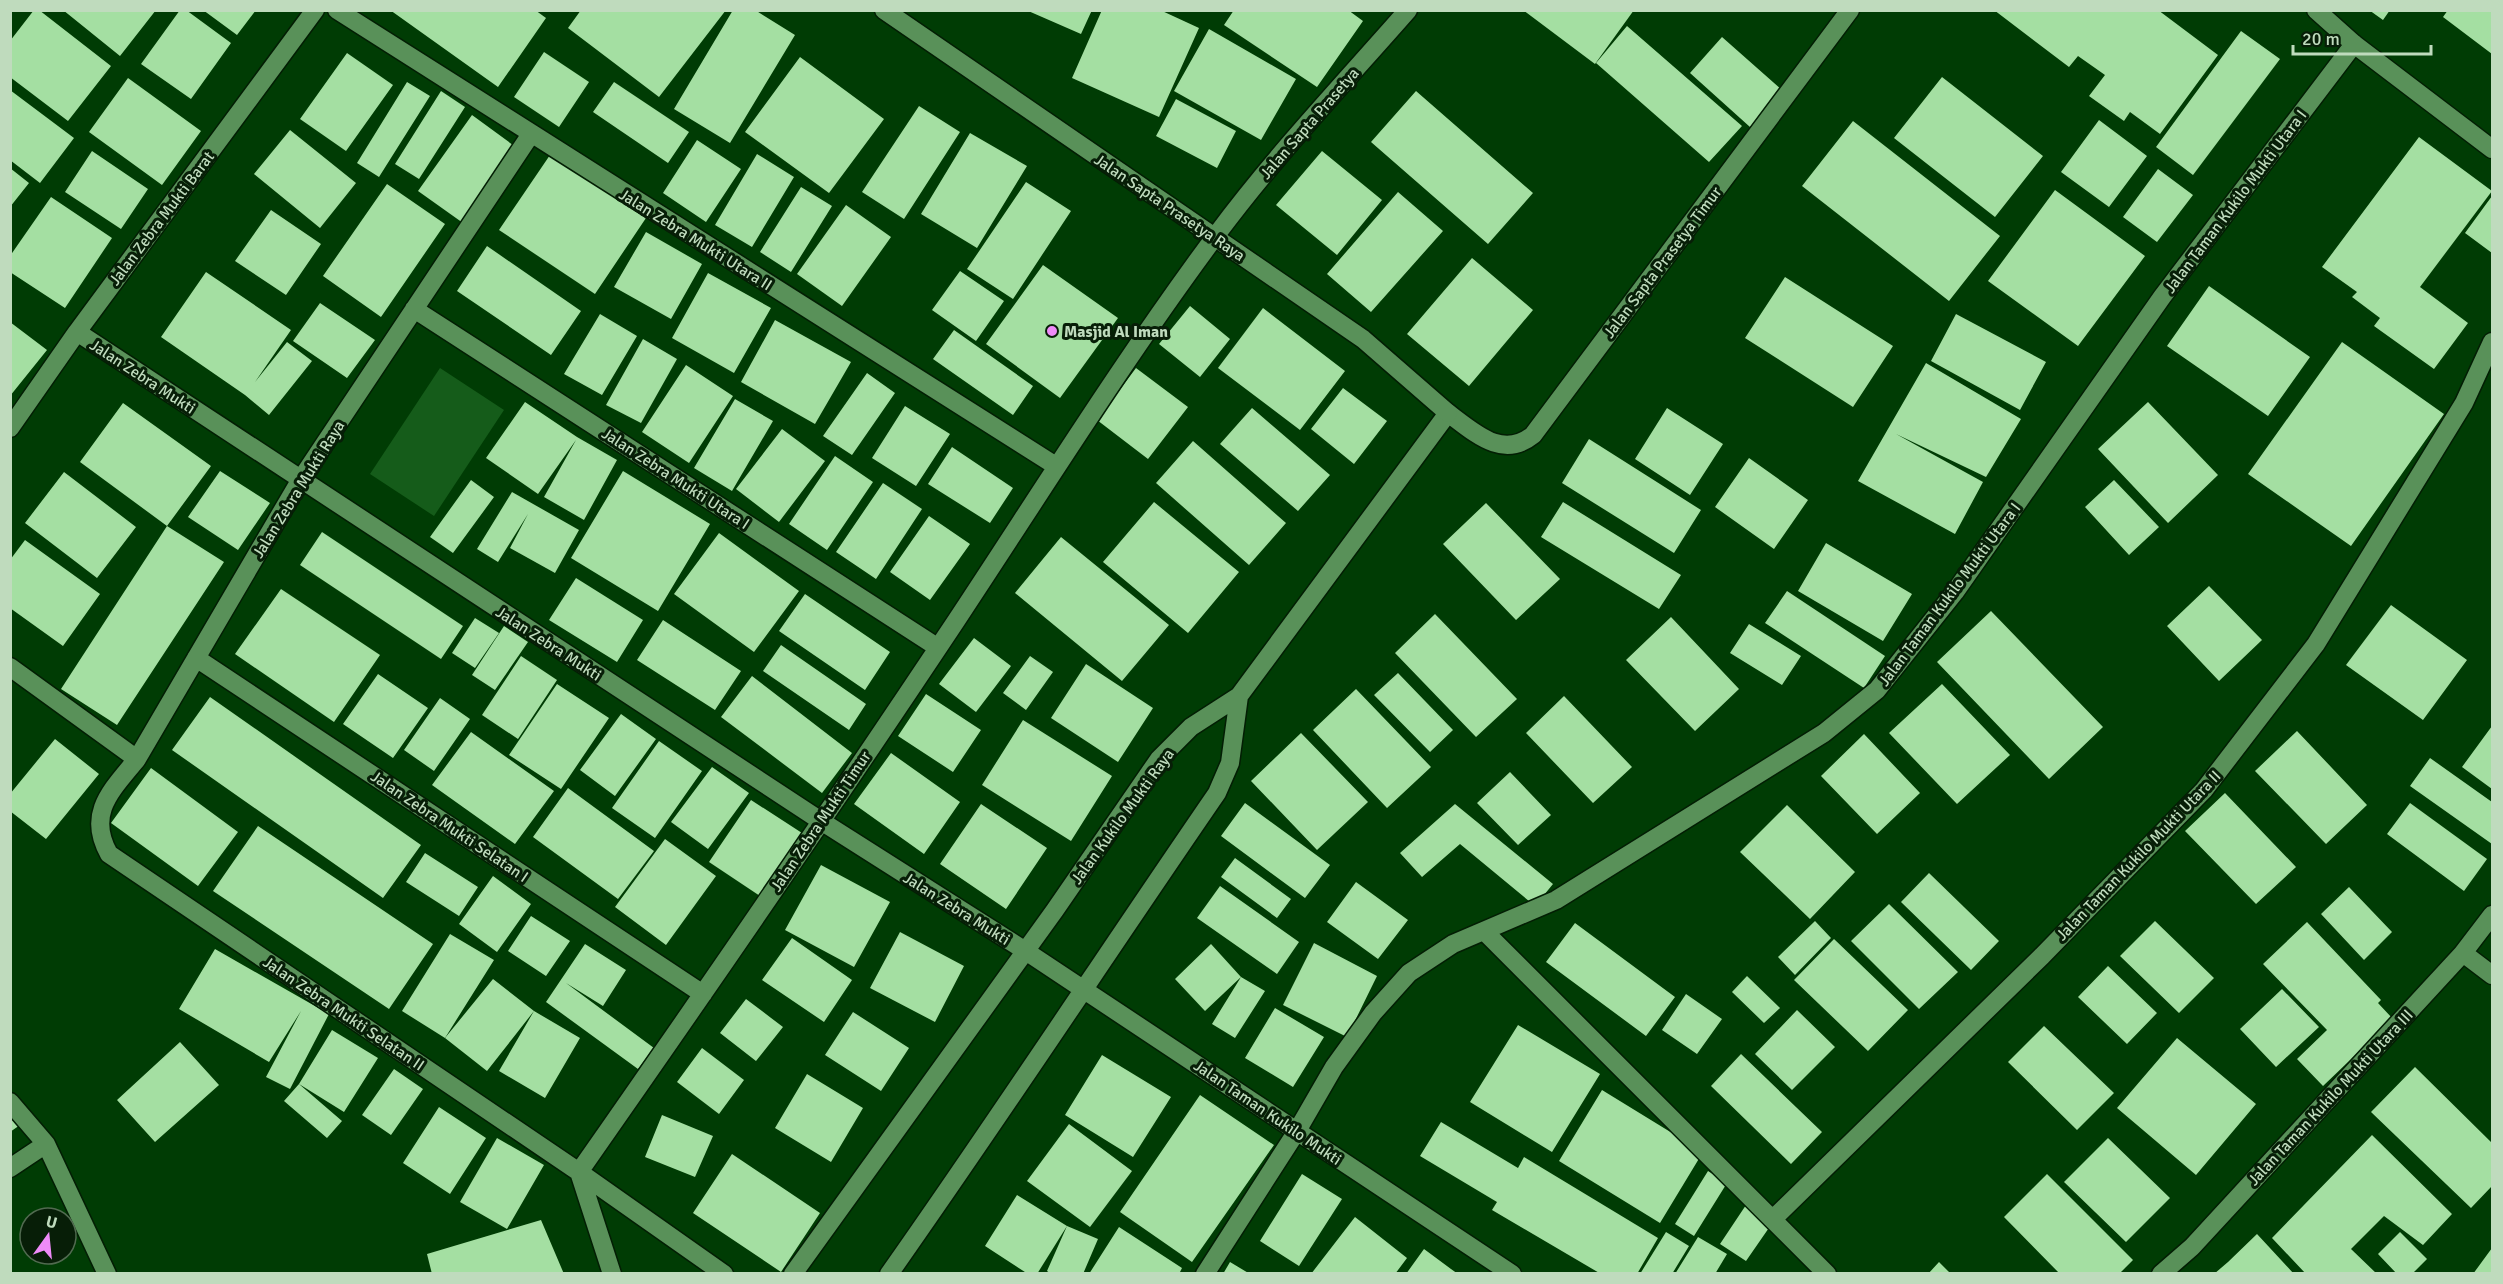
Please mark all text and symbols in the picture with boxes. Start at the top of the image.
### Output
scale bar [2293,18,2431,56]
text: 20 m [2302,28,2340,50]
street label: Jalan Sapta Prasetya [1256,64,1364,184]
street label: Jalan Taman Kukilo Mukti Utara I [2160,106,2311,297]
street label: Jalan Zebra Mukti Barat [105,147,219,290]
street label: Jalan Sapta Prasetya Raya [1090,150,1249,266]
street label: Jalan Sapta Prasetya Timur [1599,183,1726,342]
street label: Jalan Zebra Mukti Utara II [615,185,776,295]
place label: Masjid Al Iman [1064,322,1168,342]
marker: Masjid Al Iman [1045,324,1059,338]
street label: Jalan Zebra Mukti [86,335,199,418]
street label: Jalan Zebra Mukti Raya [248,417,349,562]
street label: Jalan Zebra Mukti Utara I [598,424,753,534]
street label: Jalan Taman Kukilo Mukti Utara I [1874,499,2025,690]
street label: Jalan Zebra Mukti [492,602,605,685]
street label: Jalan Kukilo Mukti Raya [1067,745,1179,888]
street label: Jalan Zebra Mukti Timur [766,747,875,896]
street label: Jalan Taman Kukilo Mukti Utara II [2052,766,2225,945]
street label: Jalan Zebra Mukti Selatan I [367,767,532,887]
street label: Jalan Zebra Mukti [899,868,1014,950]
street label: Jalan Zebra Mukti Selatan II [259,952,428,1075]
street label: Jalan Taman Kukilo Mukti Utara III [2244,1005,2418,1190]
street label: Jalan Taman Kukilo Mukti [1190,1056,1345,1170]
north arrow [18,1206,78,1266]
text: U [44,1211,59,1234]

